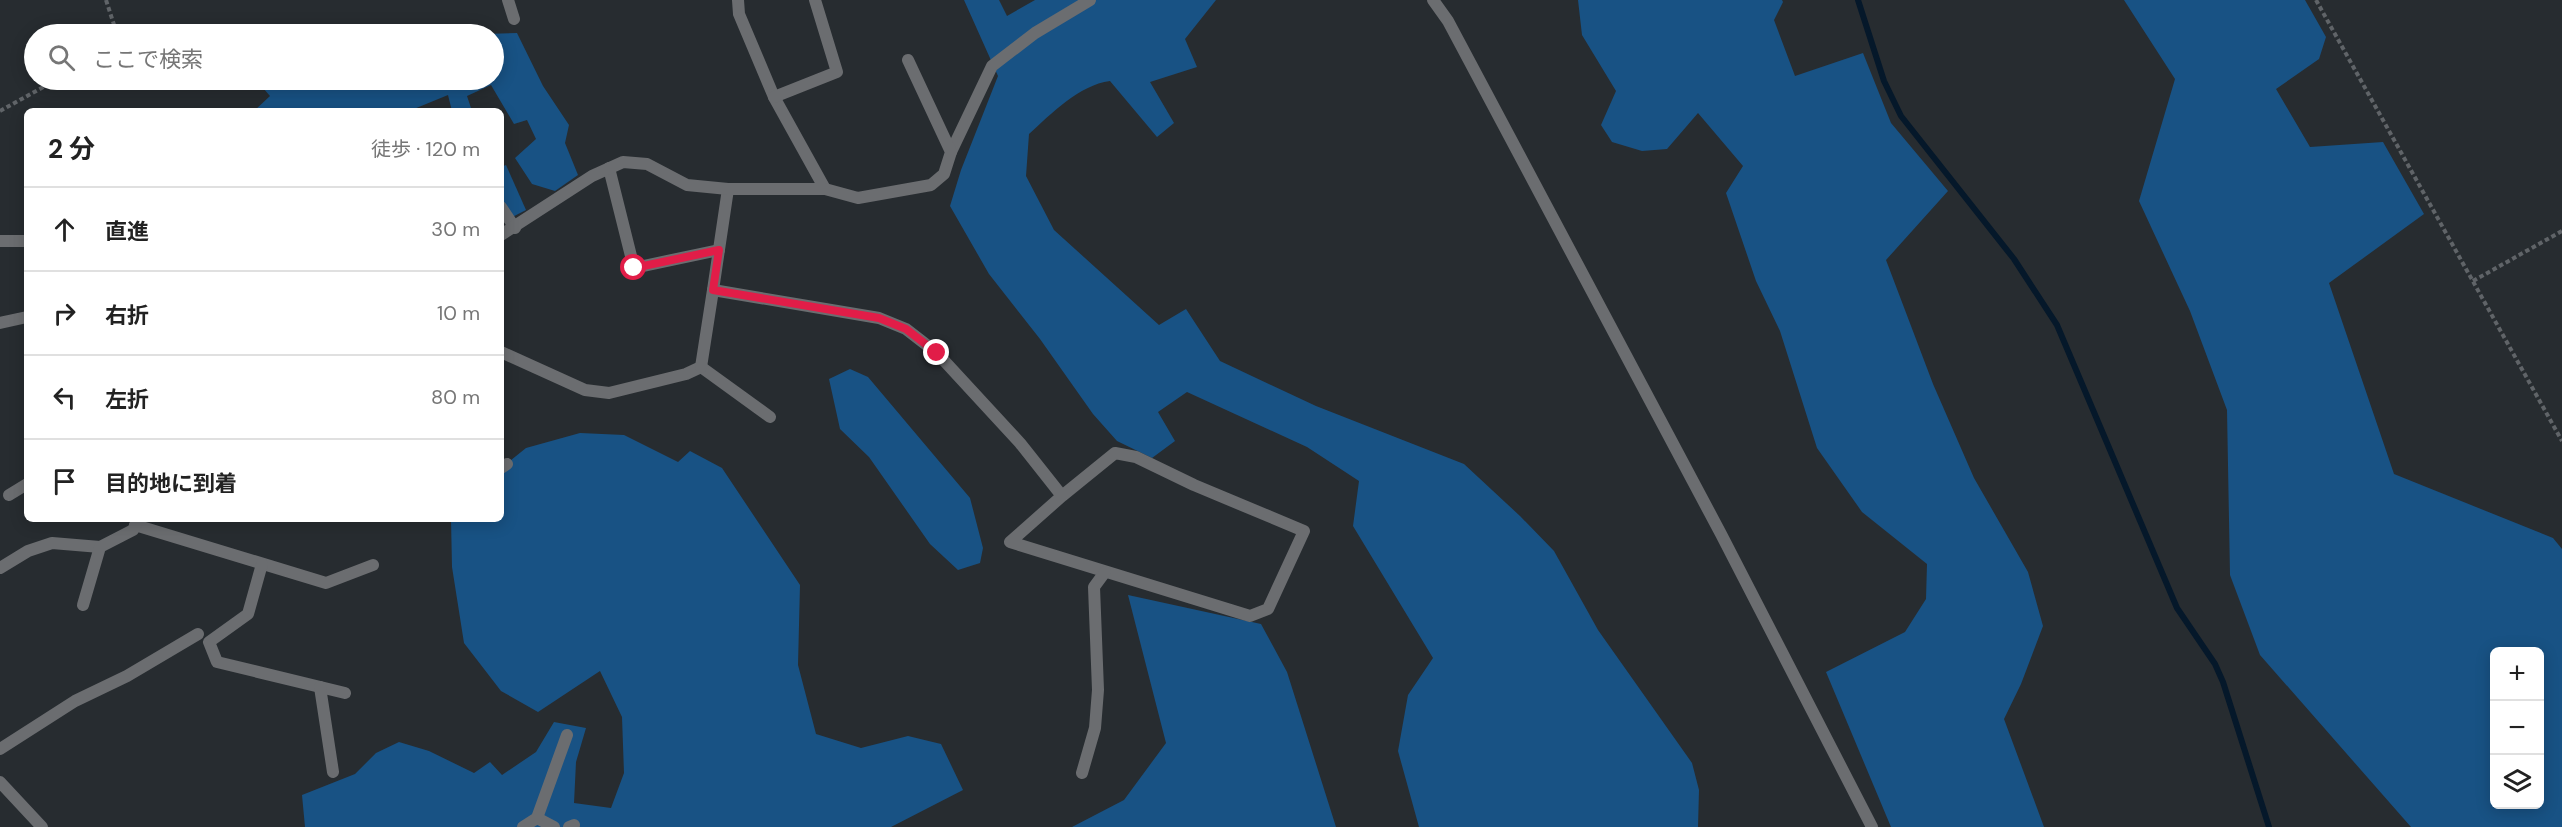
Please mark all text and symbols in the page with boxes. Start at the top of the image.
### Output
search box [24,24,504,90]
icon: search [45,41,78,74]
text: ここで検索 [93,45,203,74]
text: 2 分 [48,132,95,166]
text: 徒歩 · 120 m [371,136,480,162]
icon: ahead [48,213,81,246]
text: 30 m [431,216,480,242]
text: 直進 [105,217,149,246]
route start [620,254,646,280]
icon: right [48,297,81,330]
text: 10 m [437,300,480,326]
text: 右折 [105,301,149,330]
route end [923,339,949,365]
icon: left [48,381,81,414]
text: 80 m [431,384,480,410]
text: 左折 [105,385,149,414]
icon: arrive [48,465,81,498]
text: 目的地に到着 [105,469,237,498]
map controls [2490,647,2544,809]
button: + [2490,647,2544,701]
button: − [2490,701,2544,755]
button: layers [2490,755,2544,809]

